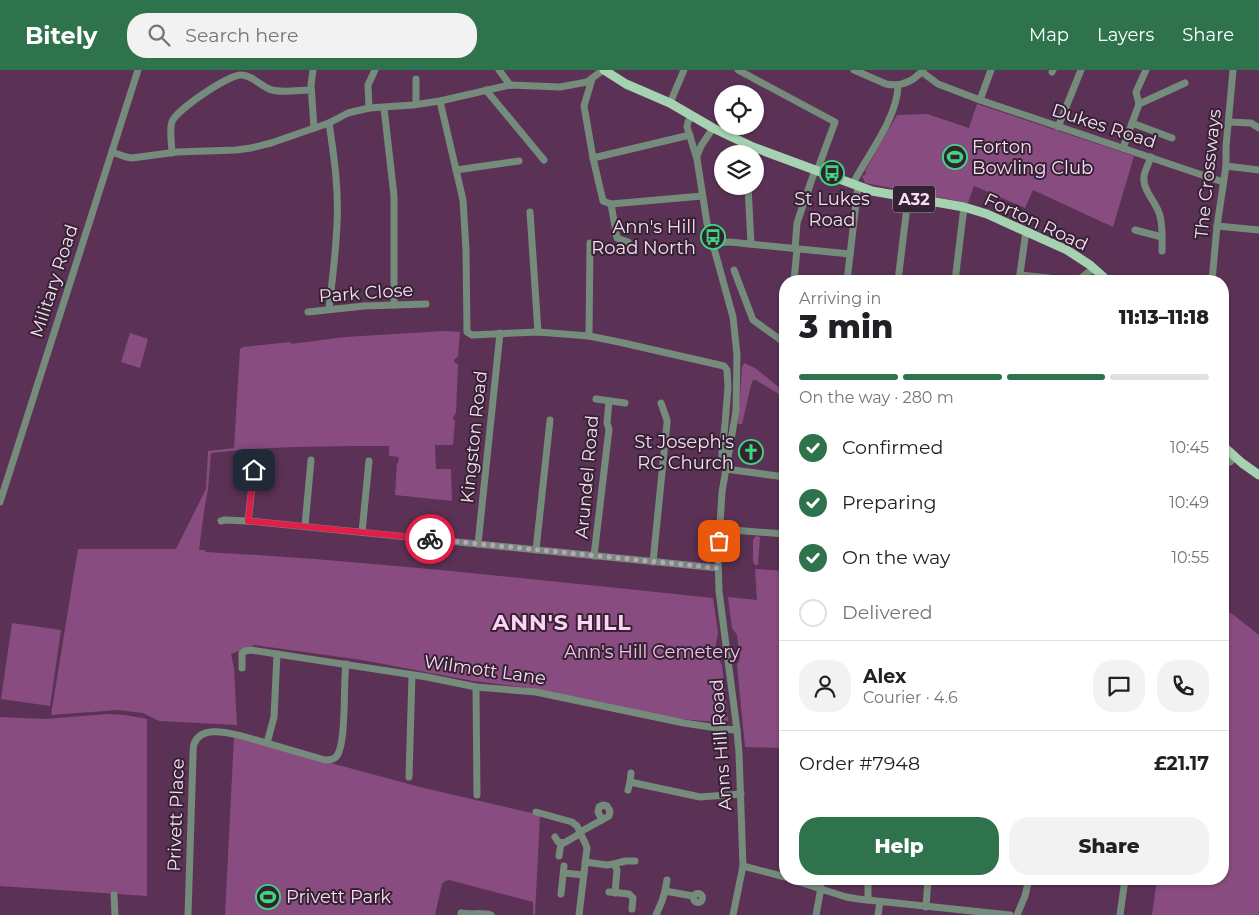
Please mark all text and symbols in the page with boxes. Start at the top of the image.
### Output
search box [127,13,477,58]
text: Bitely [25,21,97,50]
icon: search [145,21,173,49]
text: Search here [185,24,298,47]
text: Map [1029,24,1069,46]
text: Layers [1097,24,1154,46]
text: Share [1182,24,1234,46]
map controls [714,85,764,195]
button: locate [714,85,764,135]
street label: Dukes Road [1049,99,1159,153]
street label: The Crossways [1190,108,1226,240]
place label: Forton Bowling Club [972,136,1093,179]
sports icon: Forton Bowling Club [942,144,968,170]
button: layers [714,145,764,195]
bus stop icon: St Lukes Road [819,160,845,186]
road number: A32 [893,186,935,212]
place label: St Lukes Road [794,188,870,231]
street label: Forton Road [981,188,1091,256]
place label: Ann's Hill Road North [591,216,696,259]
street label: Military Road [25,222,83,340]
bus stop icon: Ann's Hill Road North [700,224,726,250]
street label: Park Close [318,279,414,307]
text: Arriving in [799,289,881,308]
text: 11:13–11:18 [1119,306,1209,329]
text: 3 min [799,307,893,346]
street label: Kingston Road [456,370,492,504]
text: On the way · 280 m [799,388,954,407]
street label: Arundel Road [571,414,603,540]
place label: St Joseph's RC Church [634,431,734,474]
icon: check [799,434,827,462]
text: Confirmed [842,436,943,459]
text: 10:45 [1170,438,1209,457]
church icon: St Joseph's RC Church [738,439,764,465]
pin [233,449,275,491]
icon: home [240,456,268,484]
icon: check [799,489,827,517]
text: Preparing [842,491,937,514]
text: 10:49 [1169,493,1209,512]
courier [405,514,455,564]
pin [698,520,740,562]
icon: bike [416,525,444,553]
icon: bag [705,527,733,555]
icon: check [799,544,827,572]
text: On the way [842,546,950,569]
text: 10:55 [1171,548,1209,567]
text: Delivered [842,601,933,624]
district label: ANN'S HILL [491,609,632,636]
park label: Ann's Hill Cemetery [564,641,740,663]
street label: Wilmott Lane [423,651,548,689]
button: person [799,660,851,712]
button: chat [1093,660,1145,712]
button: phone [1157,660,1209,712]
text: Alex [863,665,906,688]
street label: Anns Hill Road [705,679,737,811]
text: Courier · 4.6 [863,688,958,707]
text: Order #7948 [799,752,920,775]
text: £21.17 [1154,752,1209,775]
street label: Privett Place [163,758,189,872]
button: Help [799,817,999,875]
button: Share [1009,817,1209,875]
sports icon: Privett Park [255,884,281,910]
place label: Privett Park [286,886,391,908]

